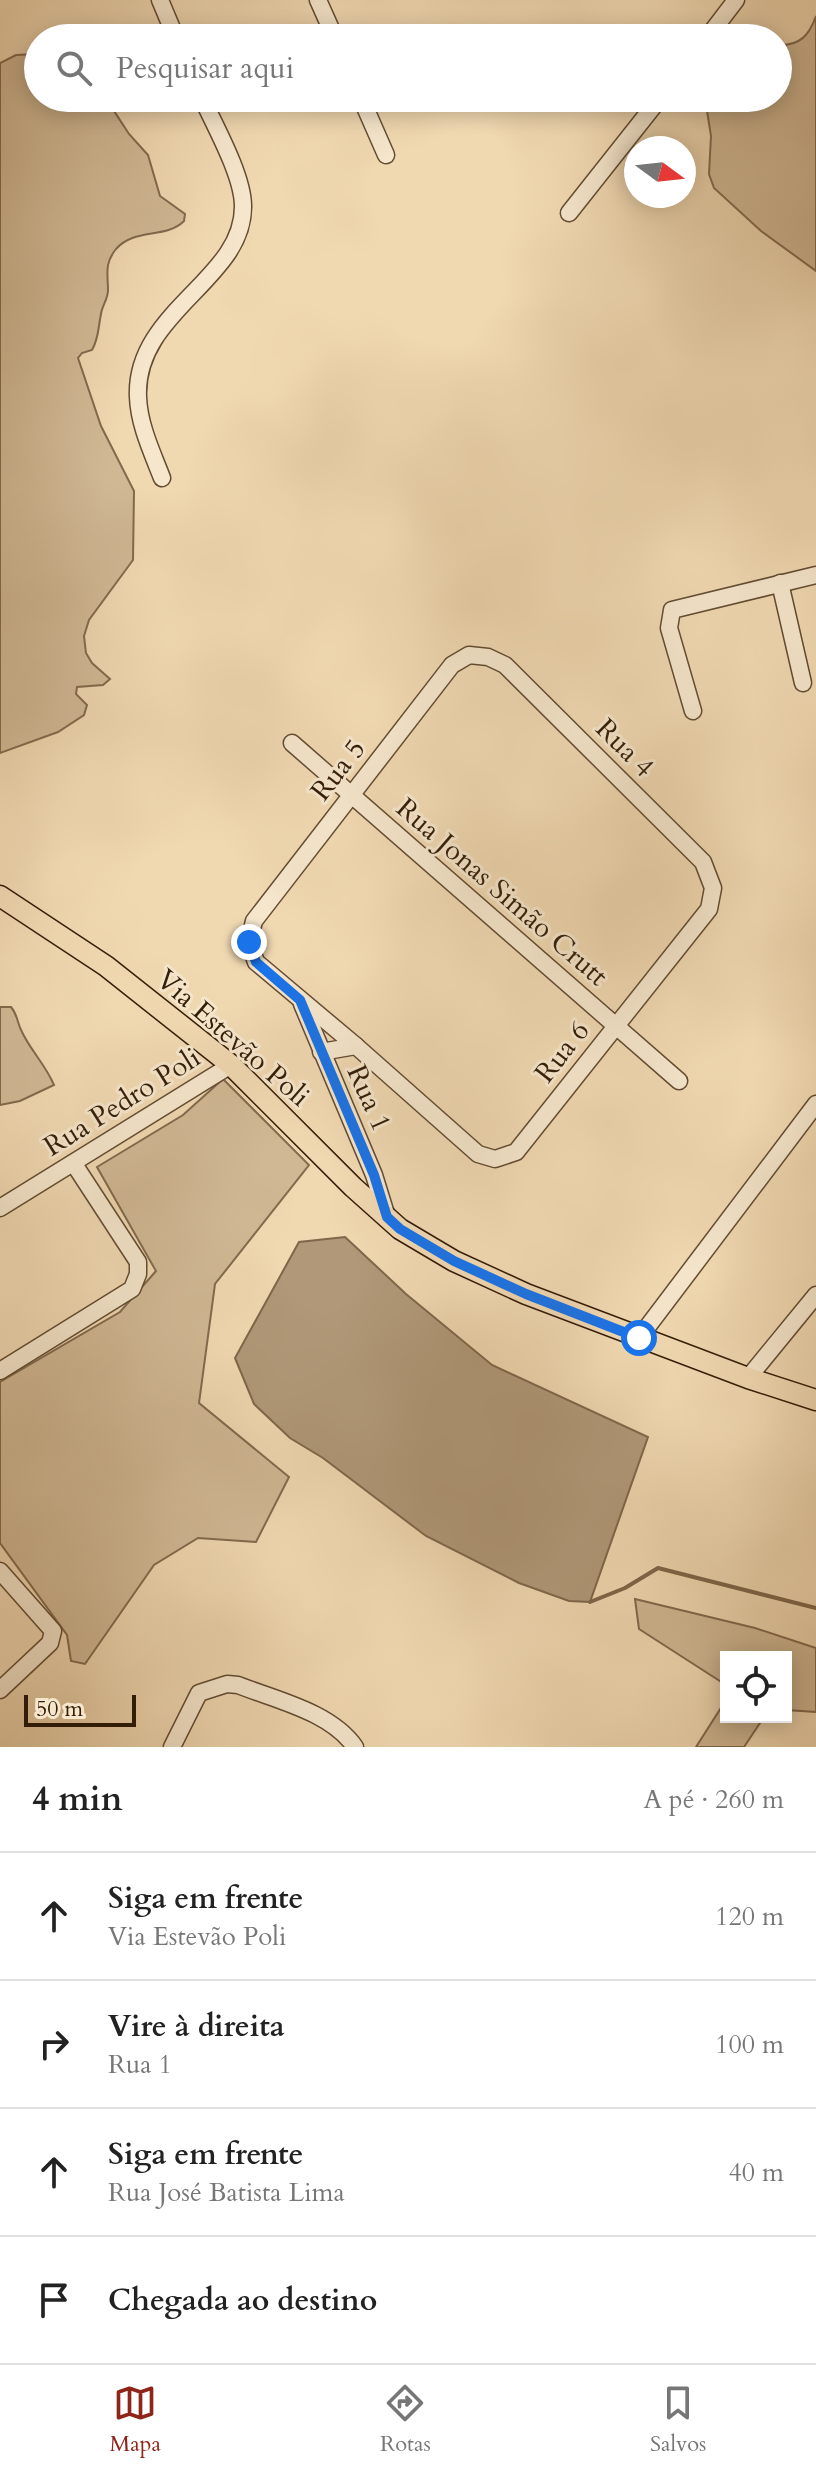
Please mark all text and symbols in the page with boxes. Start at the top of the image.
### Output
search box [24,24,792,112]
icon: search [52,46,96,90]
text: Pesquisar aqui [116,48,294,89]
north arrow [624,136,696,208]
street label: Rua 4 [587,710,663,786]
street label: Rua 5 [302,731,374,809]
street label: Rua Jonas Simão Crutt [388,789,616,995]
route end [231,924,267,960]
street label: Via Estevão Poli [148,961,318,1115]
street label: Rua 6 [526,1013,598,1091]
street label: Rua Pedro Poli [36,1039,208,1165]
street label: Rua 1 [338,1059,400,1137]
route start [621,1320,657,1356]
map controls [720,1651,792,1723]
button: locate [720,1651,792,1723]
scale bar [24,1691,136,1727]
text: 50 m [36,1694,83,1724]
text: 4 min [32,1776,123,1822]
text: A pé · 260 m [643,1782,784,1817]
text: Siga em frente [108,1878,303,1919]
icon: ahead [32,1894,76,1938]
text: 120 m [715,1899,784,1934]
text: Via Estevão Poli [108,1919,286,1954]
text: Vire à direita [108,2006,285,2047]
icon: right [32,2022,76,2066]
text: 100 m [715,2027,784,2062]
text: Rua 1 [108,2047,172,2082]
text: Siga em frente [108,2134,303,2175]
icon: ahead [32,2150,76,2194]
text: 40 m [728,2155,784,2190]
text: Rua José Batista Lima [108,2175,345,2210]
icon: arrive [32,2278,76,2322]
text: Chegada ao destino [108,2280,377,2321]
tab: Mapa [110,2381,161,2459]
tab: Rotas [380,2381,431,2459]
tab: Salvos [650,2381,706,2459]

